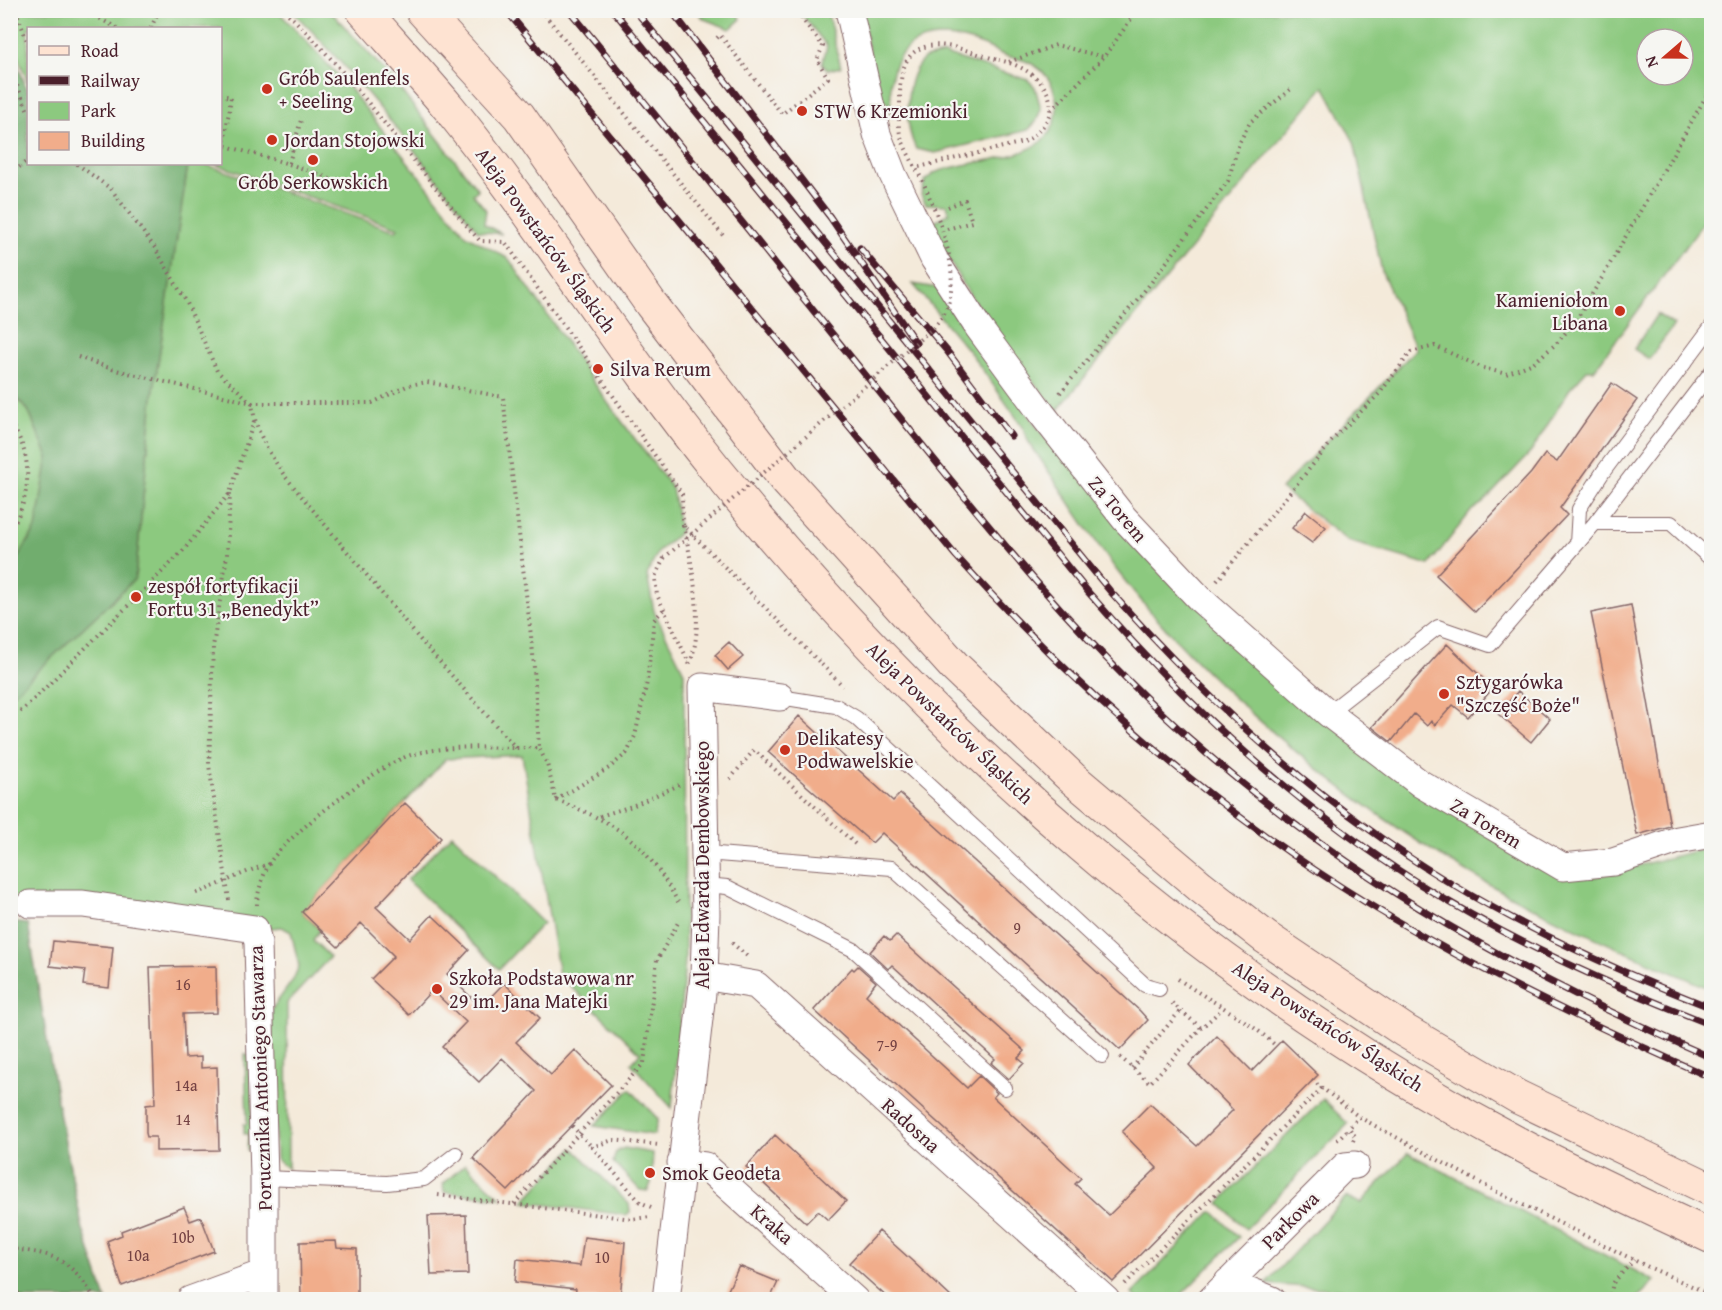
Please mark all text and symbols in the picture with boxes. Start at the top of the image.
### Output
legend [27,27,222,165]
north arrow [1635,27,1695,87]
text: Road [81,37,119,64]
text: N [1638,53,1664,71]
place label: Grób Saulenfels + Seeling [279,63,410,115]
text: Railway [81,67,140,94]
marker: Grób Saulenfels + Seeling [260,82,274,96]
place label: STW 6 Krzemionki [814,96,968,125]
text: Park [81,97,117,124]
marker: STW 6 Krzemionki [795,104,809,118]
place label: Jordan Stojowski [281,125,425,154]
text: Building [81,127,145,154]
marker: Jordan Stojowski [265,133,279,147]
street label: Aleja Powstańców Śląskich [469,141,624,338]
marker: Grób Serkowskich [306,153,320,167]
place label: Grób Serkowskich [238,167,388,196]
place label: Kamieniołom Libana [1496,285,1609,337]
marker: Kamieniołom Libana [1613,304,1627,318]
place label: Silva Rerum [610,354,711,383]
marker: Silva Rerum [591,362,605,376]
street label: Za Torem [1082,469,1155,549]
place label: zespół fortyfikacji Fortu 31 „Benedykt” [148,571,319,623]
marker: zespół fortyfikacji Fortu 31 „Benedykt” [129,590,143,604]
street label: Aleja Powstańców Śląskich [860,635,1041,810]
place label: Sztygarówka "Szczęść Boże" [1456,667,1580,719]
marker: Sztygarówka "Szczęść Boże" [1437,687,1451,701]
place label: Delikatesy Podwawelskie [797,723,914,775]
street label: Aleja Edwarda Dembowskiego [687,741,716,989]
marker: Delikatesy Podwawelskie [778,743,792,757]
street label: Za Torem [1445,790,1528,856]
house number: 9 [1013,916,1021,940]
street label: Porucznika Antoniego Stawarza [240,944,279,1211]
street label: Aleja Powstańców Śląskich [1227,953,1430,1098]
place label: Szkoła Podstawowa nr 29 im. Jana Matejki [449,963,634,1015]
house number: 16 [175,972,191,996]
marker: Szkoła Podstawowa nr 29 im. Jana Matejki [430,982,444,996]
house number: 7-9 [877,1033,898,1057]
house number: 14a [175,1073,198,1097]
street label: Radosna [875,1090,948,1159]
house number: 14 [175,1107,191,1131]
place label: Smok Geodeta [662,1158,781,1187]
marker: Smok Geodeta [643,1166,657,1180]
street label: Parkowa [1254,1184,1326,1255]
street label: Kraka [744,1197,801,1251]
house number: 10b [171,1225,195,1249]
house number: 10a [127,1243,150,1267]
house number: 10 [594,1245,610,1269]

